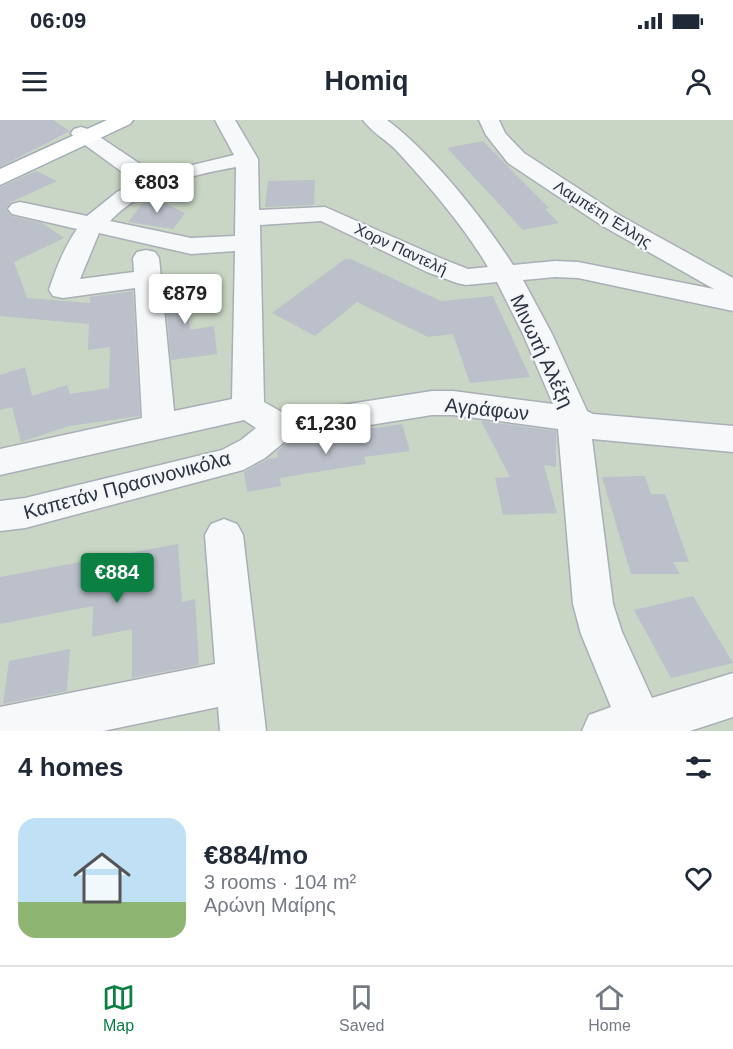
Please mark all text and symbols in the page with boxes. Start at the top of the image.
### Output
text: 06:09 [30,8,86,33]
icon: menu [18,65,51,98]
icon: person [682,65,715,98]
text: Homiq [325,66,409,96]
pin: €803 [121,163,193,214]
text: €803 [135,171,179,193]
street label: Λαμπέτη Έλλης [551,177,655,251]
street label: Χορν Παντελή [352,220,450,278]
pin: €879 [149,274,221,325]
text: €879 [163,282,207,304]
street label: Μινωτή Αλέξη [506,291,578,411]
street label: Αγράφων [444,394,530,424]
pin: €1,230 [277,404,375,455]
text: €1,230 [295,412,357,434]
street label: Καπετάν Πρασινονικόλα [21,447,233,523]
pin: €884 [81,553,153,604]
text: €884 [95,561,139,583]
icon: filters [682,751,715,784]
text: 4 homes [18,752,124,782]
text: €884/mo [204,840,308,870]
icon: home [66,842,138,914]
icon: heart [682,862,715,895]
text: 3 rooms · 104 m² [204,871,356,893]
text: Αρώνη Μαίρης [204,894,336,916]
tab: Map [102,981,135,1035]
tab: Saved [339,981,384,1035]
tab: Home [588,981,631,1035]

